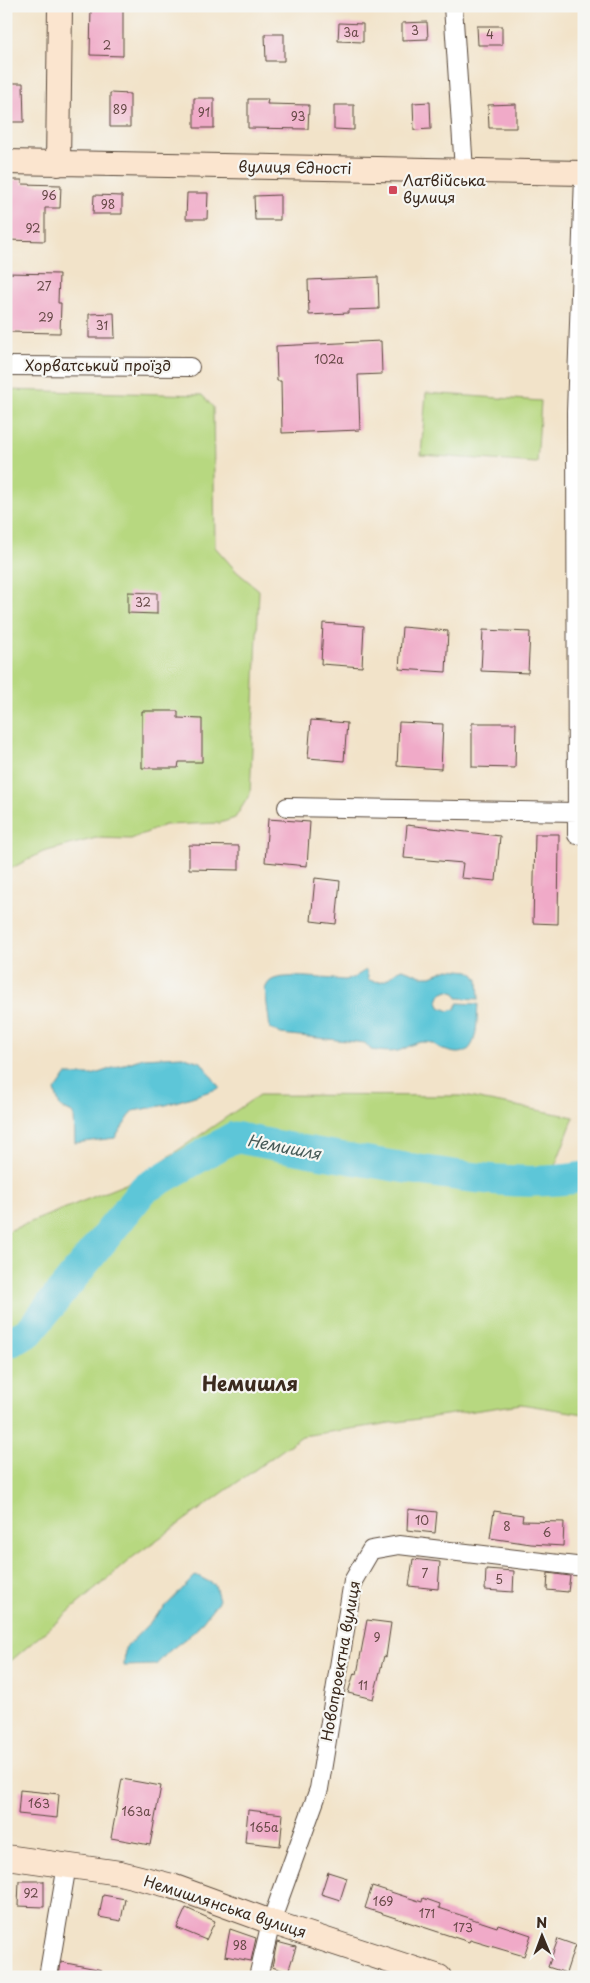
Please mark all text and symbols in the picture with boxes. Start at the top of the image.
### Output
house number: 3 [411,21,419,39]
house number: 3а [343,23,359,41]
house number: 4 [486,25,494,43]
house number: 2 [103,36,111,54]
house number: 89 [113,100,127,118]
house number: 91 [198,103,210,121]
house number: 93 [291,107,305,125]
street label: вулиця Єдності [238,154,352,179]
place label: Латвійська вулиця [403,168,486,208]
marker: Латвійська вулиця [387,184,399,196]
house number: 96 [41,186,57,204]
house number: 98 [101,195,115,213]
house number: 92 [25,219,41,237]
house number: 27 [37,277,52,295]
house number: 29 [38,308,54,326]
house number: 31 [96,316,108,334]
house number: 102а [314,350,344,368]
street label: Хорватський проїзд [25,353,171,376]
house number: 32 [135,593,151,611]
water label: Немишля [245,1127,324,1165]
district label: Немишля [202,1368,298,1398]
house number: 10 [415,1511,429,1529]
house number: 8 [503,1517,511,1535]
house number: 6 [543,1523,551,1541]
house number: 7 [422,1564,429,1582]
house number: 5 [495,1570,503,1588]
street label: Новопроектна вулиця [314,1579,365,1743]
house number: 9 [373,1628,381,1646]
house number: 11 [358,1676,368,1694]
house number: 163 [28,1794,50,1812]
house number: 163а [121,1802,151,1820]
house number: 165а [250,1818,279,1836]
street label: Немишлянська вулиця [141,1868,310,1943]
house number: 92 [23,1884,39,1902]
house number: 169 [373,1892,393,1910]
house number: 171 [419,1904,435,1922]
north arrow [518,1910,568,1960]
text: N [536,1912,547,1933]
house number: 173 [453,1918,473,1936]
house number: 98 [233,1936,247,1954]

